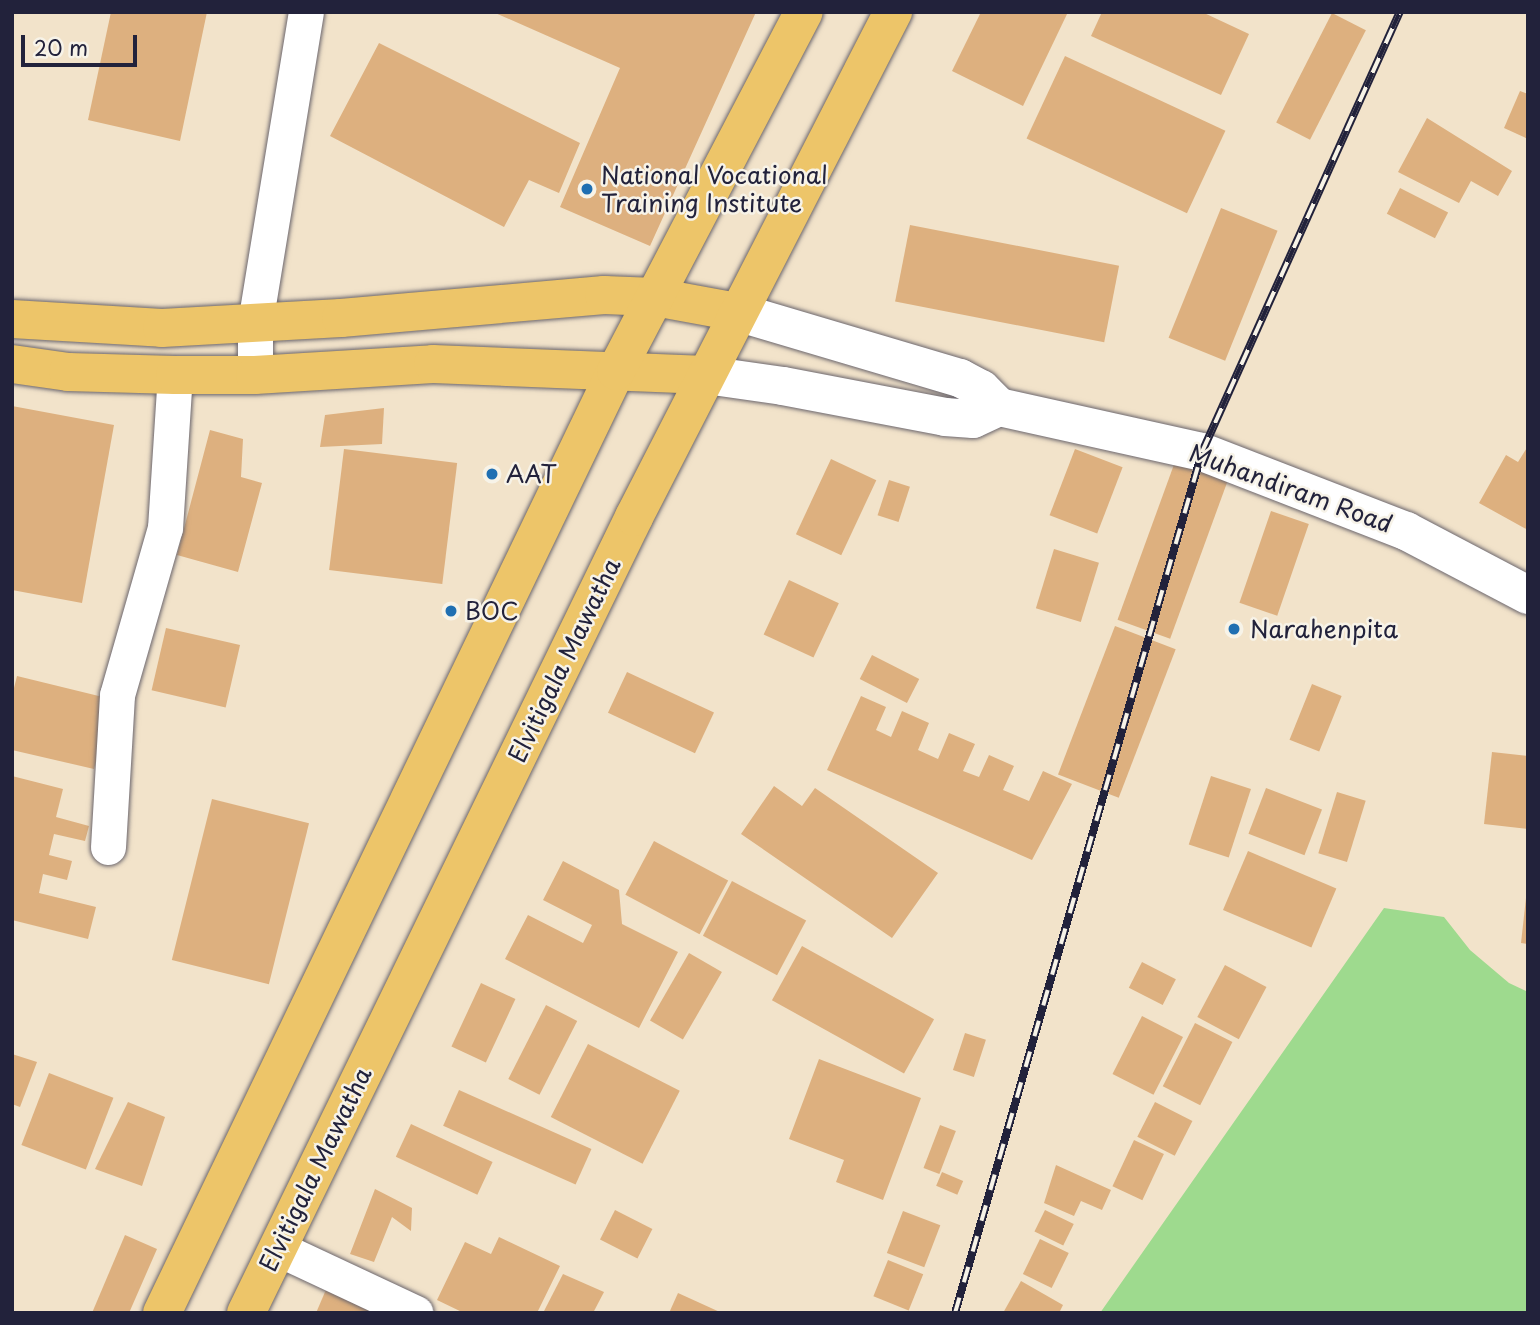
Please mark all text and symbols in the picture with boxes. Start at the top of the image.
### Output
scale bar [24,21,140,65]
text: 20 m [34,31,88,63]
place label: National Vocational Training Institute [601,161,826,217]
marker: National Vocational Training Institute [579,181,595,197]
street label: Muhandiram Road [1185,438,1397,538]
place label: AAT [506,460,557,488]
marker: AAT [484,466,500,482]
street label: Elvitigala Mawatha [502,553,626,767]
place label: BOC [465,597,519,625]
marker: BOC [443,603,459,619]
place label: Narahenpita [1250,615,1398,643]
marker: Narahenpita [1224,619,1244,639]
street label: Elvitigala Mawatha [253,1062,377,1276]

